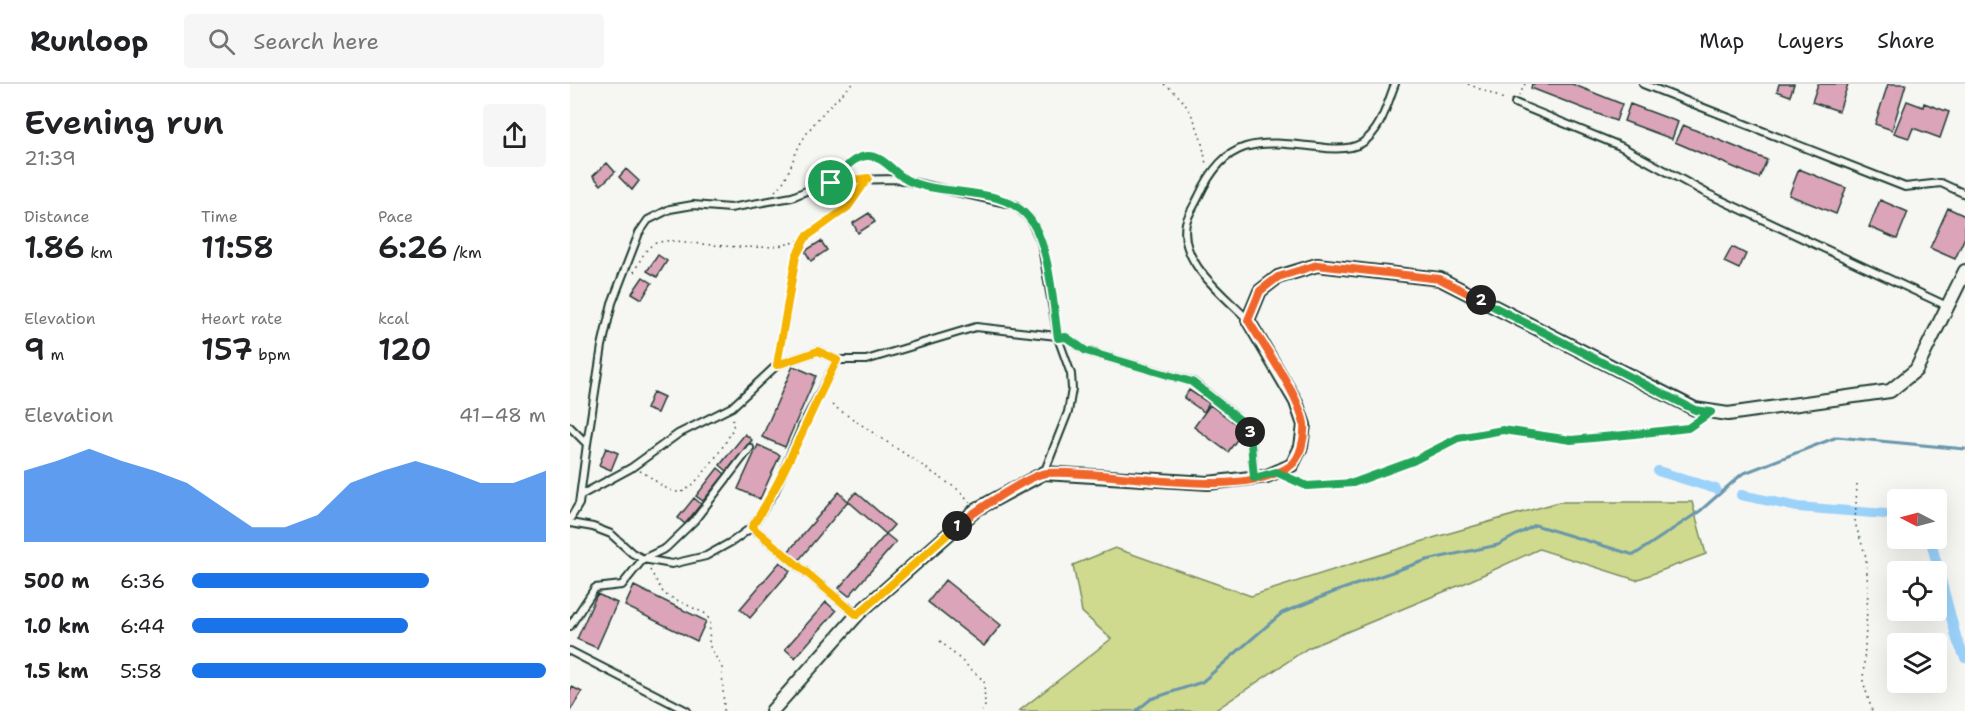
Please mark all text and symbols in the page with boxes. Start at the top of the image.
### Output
search box [184,14,604,68]
text: Runloop [30,22,148,60]
icon: search [205,25,238,58]
text: Search here [253,27,379,56]
text: Map [1699,27,1744,55]
text: Layers [1777,27,1844,55]
text: Share [1877,27,1935,55]
text: Evening run [24,100,224,145]
button: share [483,104,546,167]
text: 21:39 [24,145,76,171]
pin [805,157,856,208]
icon: arrive [814,166,847,199]
text: Distance [24,206,90,227]
text: Time [201,206,238,227]
text: Pace [378,206,413,227]
text: 1.86 [24,227,85,268]
text: 11:58 [201,227,274,268]
text: 6:26 [378,227,448,268]
text: km [85,242,113,263]
text: /km [448,242,482,263]
pin: 2 [1466,285,1496,315]
text: 2 [1475,289,1487,310]
text: Elevation [24,308,96,329]
text: Heart rate [201,308,283,329]
text: kcal [378,308,409,329]
text: 9 [24,329,45,370]
text: 157 [201,329,253,370]
text: 120 [378,329,431,370]
text: m [45,344,64,365]
text: bpm [253,344,291,365]
text: Elevation [24,402,114,428]
text: 41–48 m [459,402,546,428]
pin: 3 [1235,417,1265,447]
text: 3 [1244,421,1256,442]
north arrow [1887,489,1947,549]
map controls [1887,489,1947,693]
pin: 1 [942,511,972,541]
text: 1 [953,515,961,536]
button: locate [1887,561,1947,621]
text: 500 m [24,568,90,594]
text: 6:36 [120,568,165,594]
text: 1.0 km [24,613,89,639]
text: 6:44 [120,613,165,639]
button: layers [1887,633,1947,693]
text: 1.5 km [24,658,88,684]
text: 5:58 [120,658,162,684]

